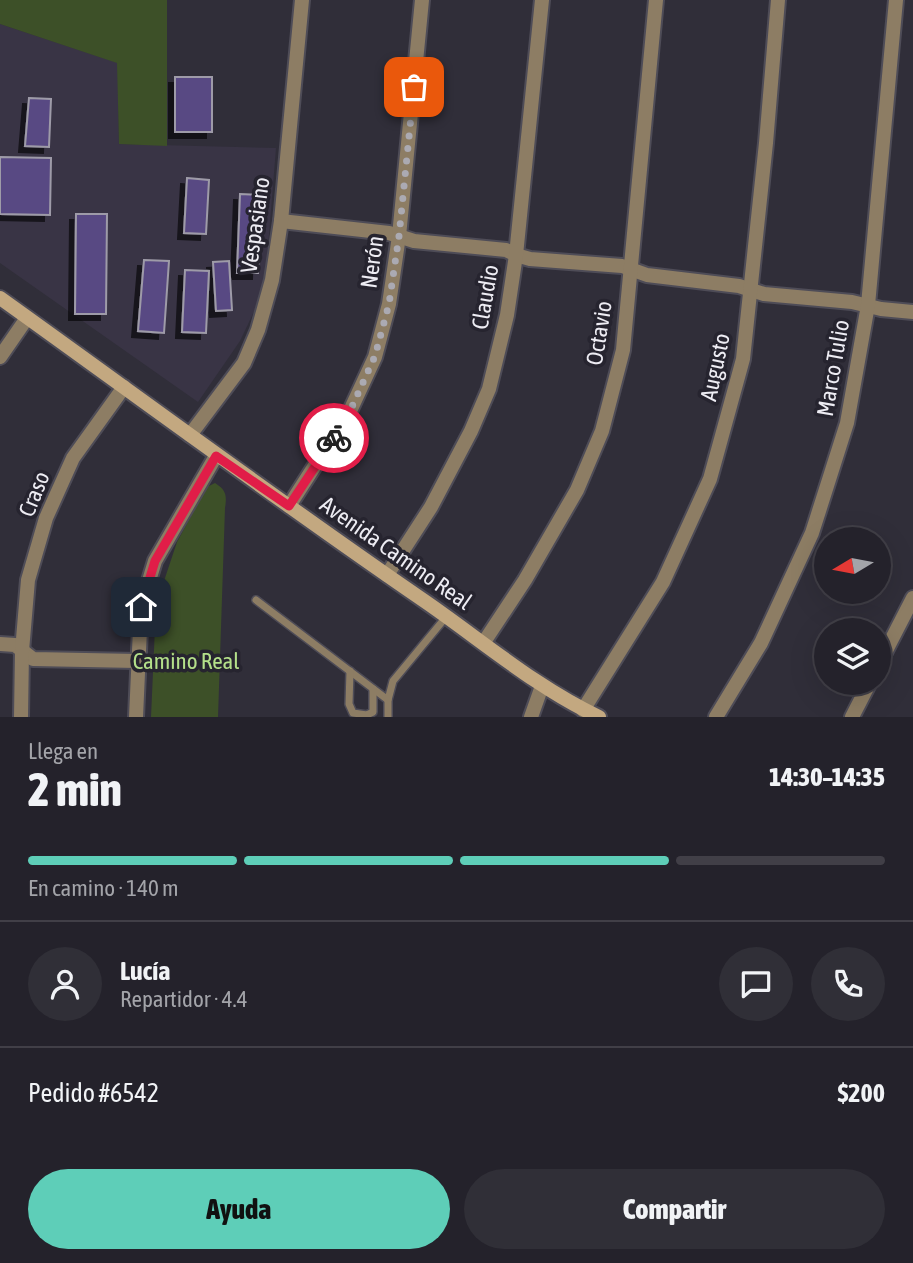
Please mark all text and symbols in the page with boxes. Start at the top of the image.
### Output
pin [384,57,444,117]
icon: bag [395,68,433,106]
street label: Vespasiano [235,175,275,275]
street label: Nerón [355,234,389,290]
street label: Claudio [467,263,503,331]
street label: Octavio [581,299,617,367]
street label: Marco Tulio [812,318,854,418]
street label: Augusto [695,331,735,403]
courier [299,403,369,473]
icon: bike [315,419,353,457]
street label: Craso [13,468,55,520]
street label: Avenida Camino Real [315,491,477,615]
north arrow [814,527,891,604]
map controls [814,527,891,695]
pin [111,577,171,637]
icon: home [122,588,160,626]
button: layers [814,618,891,695]
park label: Camino Real [133,648,239,674]
text: Llega en [28,738,98,764]
text: 14:30–14:35 [769,762,885,792]
text: 2 min [28,763,122,816]
text: En camino · 140 m [28,875,179,901]
button: person [28,947,102,1021]
button: chat [719,947,793,1021]
button: phone [811,947,885,1021]
text: Lucía [120,956,170,986]
text: Repartidor · 4.4 [120,986,247,1012]
text: Pedido #6542 [28,1078,159,1108]
text: $200 [837,1078,885,1108]
button: Ayuda [28,1169,450,1249]
button: Compartir [464,1169,885,1249]

